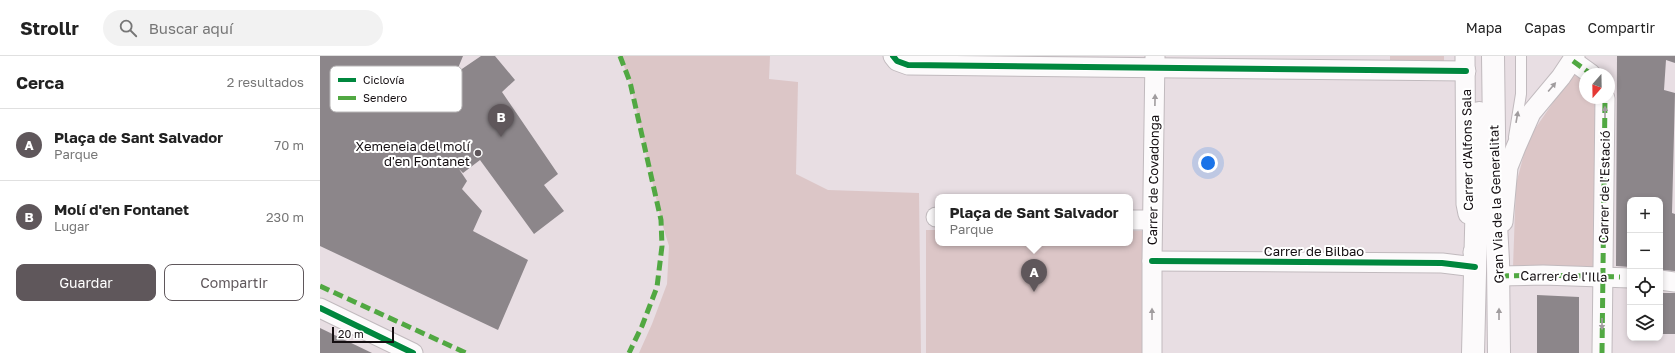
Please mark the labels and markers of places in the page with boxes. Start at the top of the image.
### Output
pin: B [488,104,514,137]
place label: Xemeneia del molí d'en Fontanet [356,138,472,169]
marker: Xemeneia del molí d'en Fontanet [473,148,483,158]
pin: A [1021,259,1047,292]

